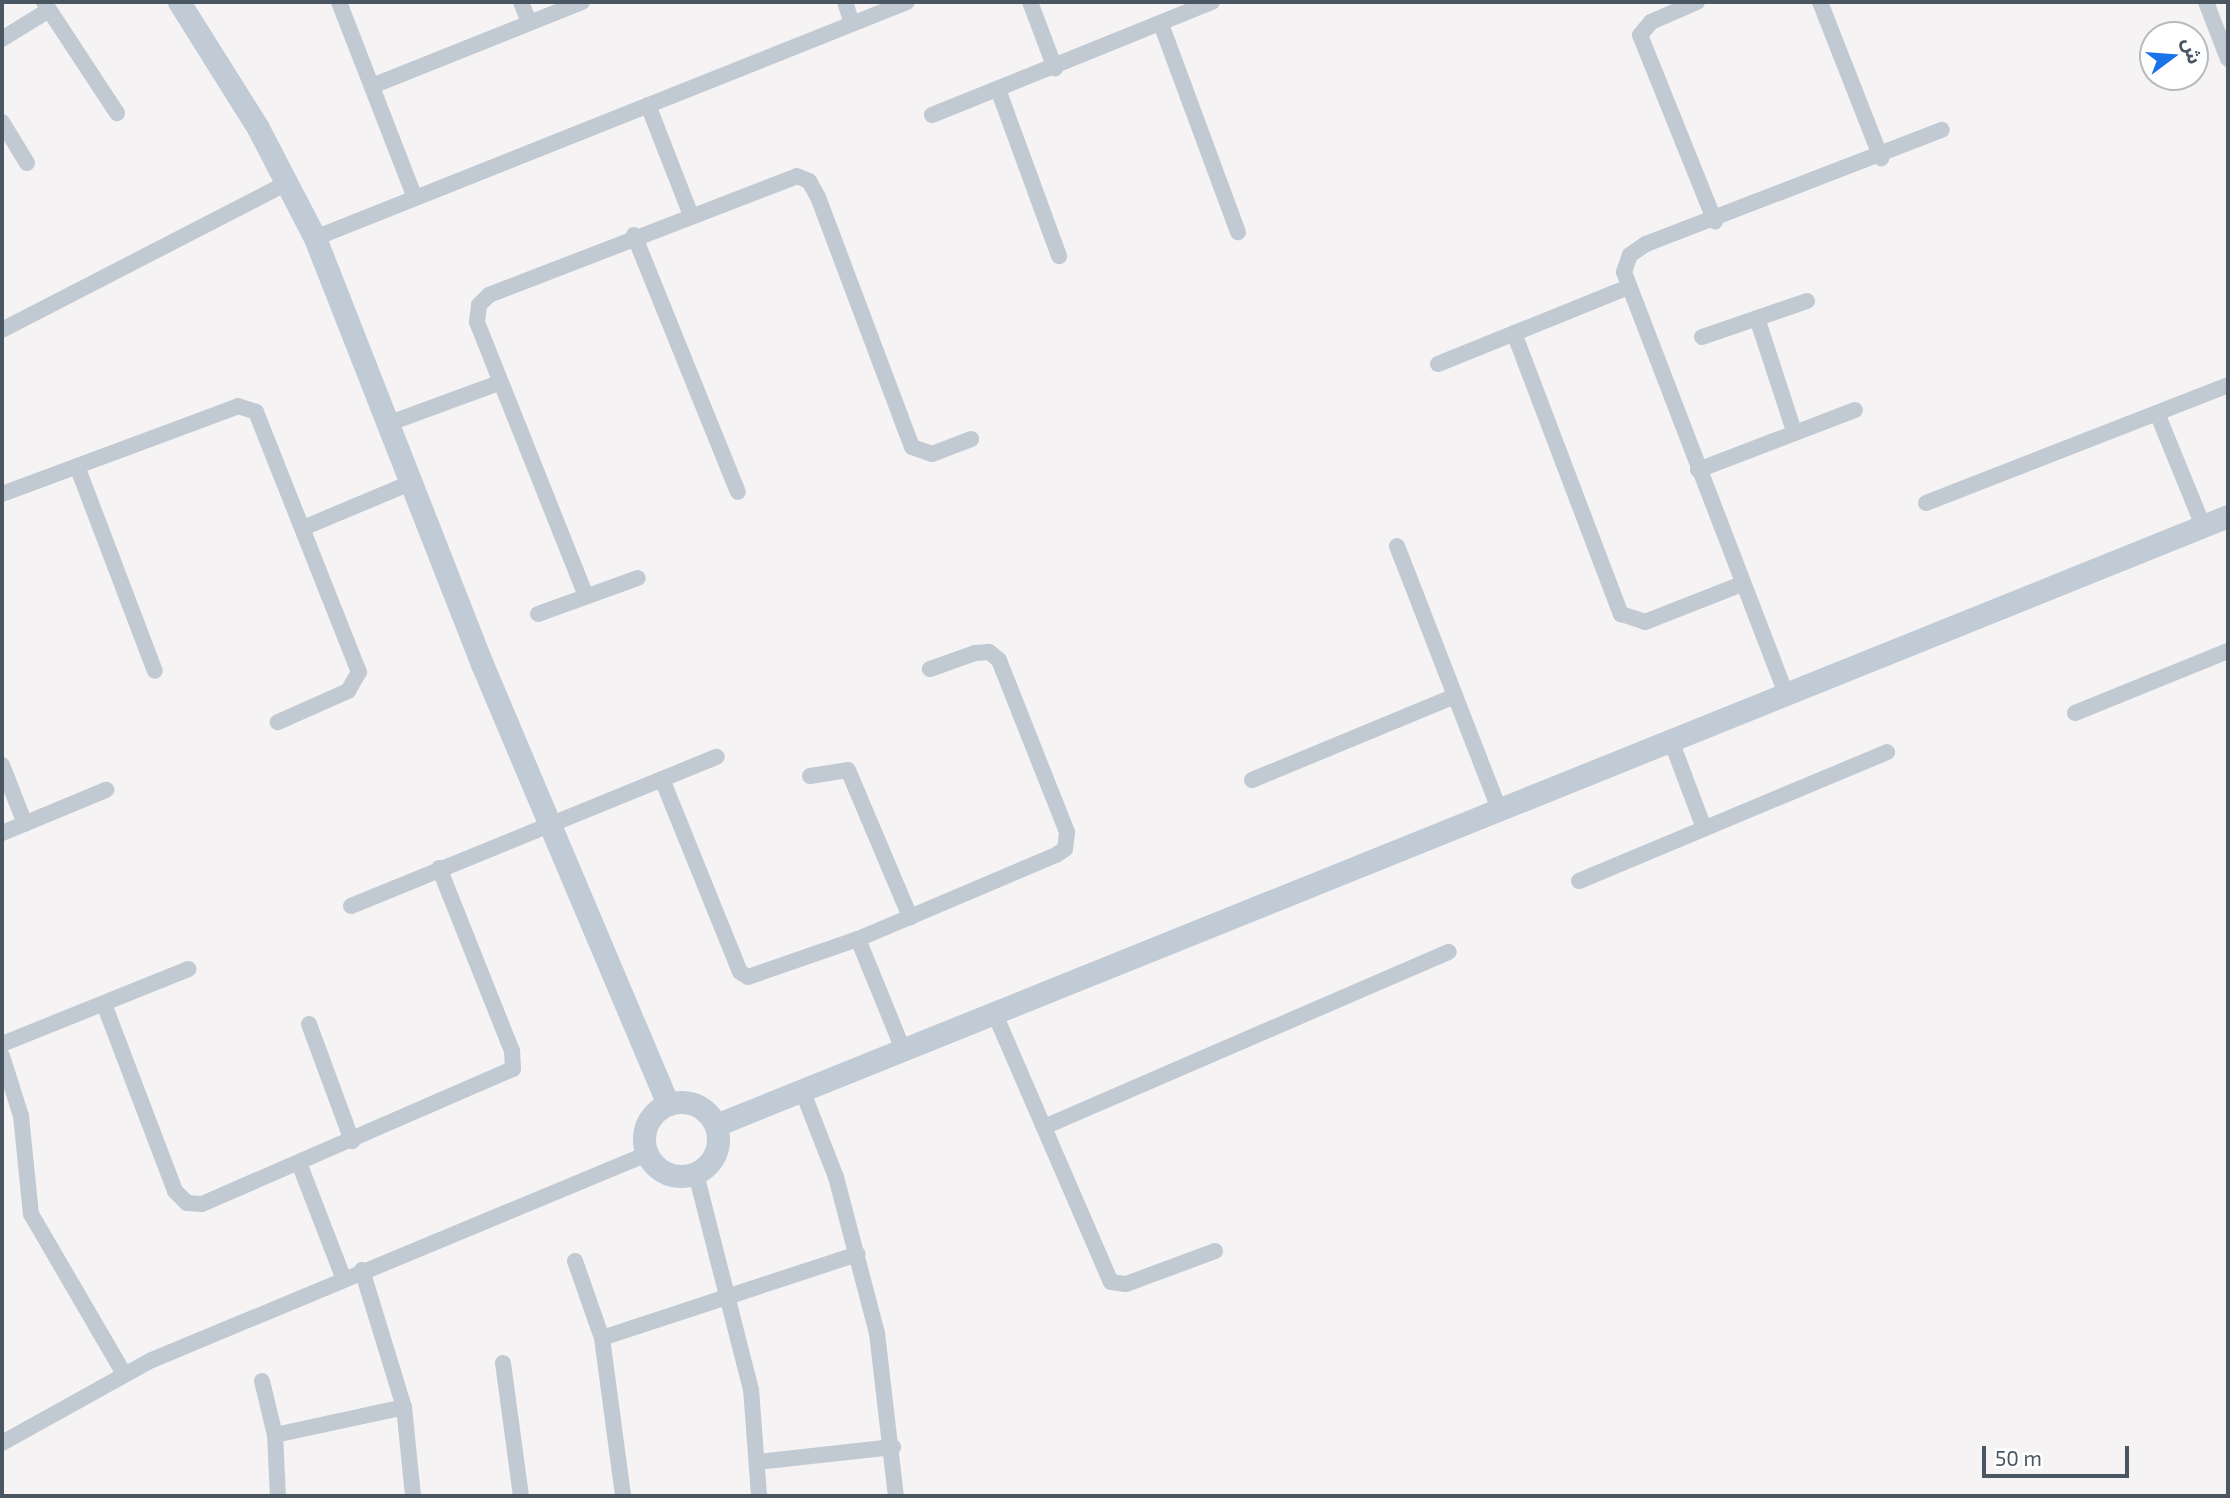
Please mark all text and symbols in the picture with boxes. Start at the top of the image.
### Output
north arrow [2139,21,2209,91]
text: ش [2178,35,2207,66]
scale bar [1985,1432,2132,1476]
text: 50 m [1995,1445,2042,1470]

